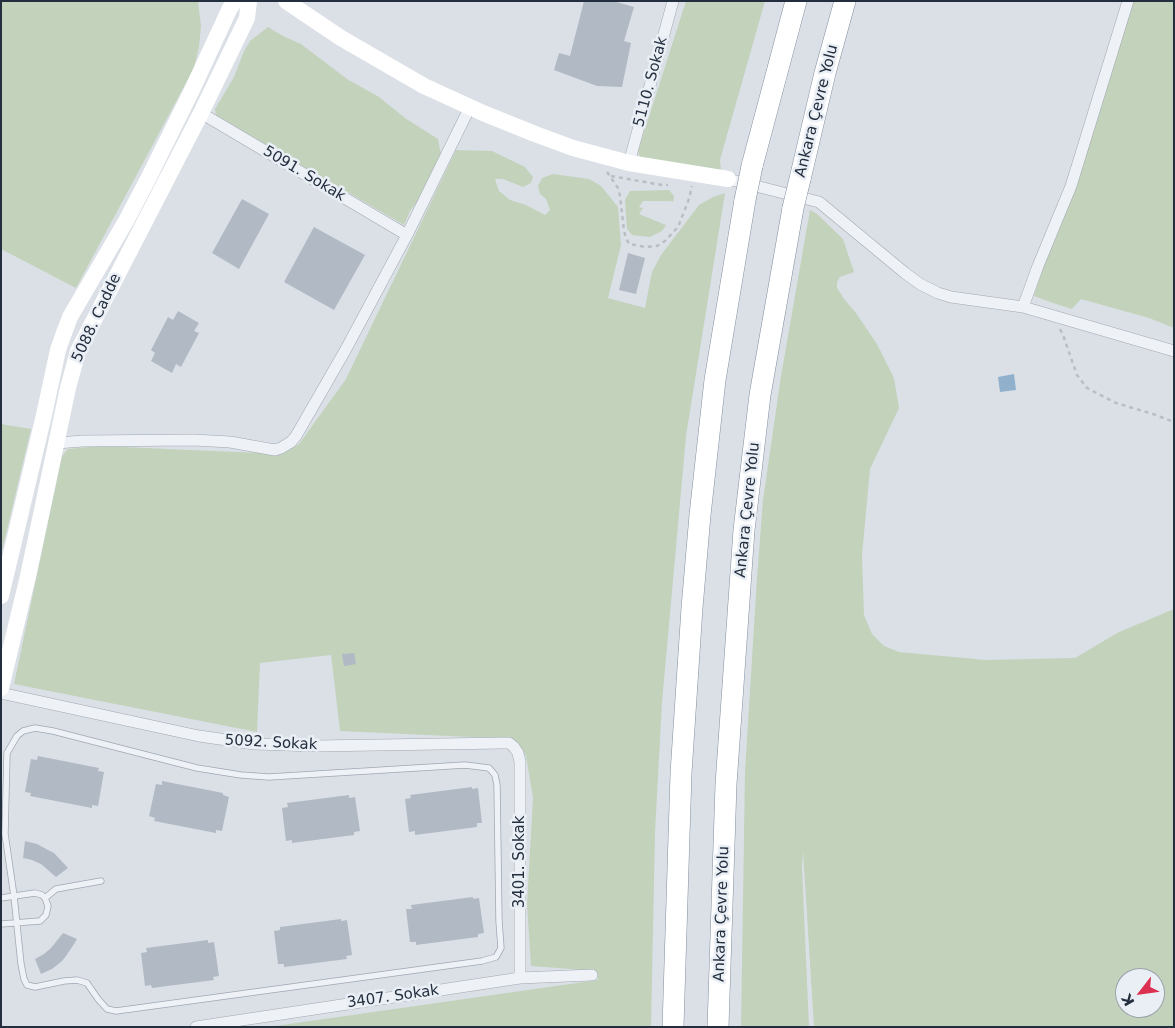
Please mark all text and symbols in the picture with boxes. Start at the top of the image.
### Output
street label: 5110. Sokak [630,35,672,129]
street label: Ankara Çevre Yolu [792,43,842,179]
street label: 5091. Sokak [260,142,348,206]
street label: 5088. Cadde [69,271,125,365]
street label: Ankara Çevre Yolu [732,441,764,579]
street label: 5092. Sokak [224,732,318,754]
street label: 3401. Sokak [511,816,529,908]
street label: Ankara Çevre Yolu [711,846,733,982]
north arrow [1115,968,1165,1018]
street label: 3407. Sokak [346,982,440,1012]
text: K [1118,991,1138,1009]

